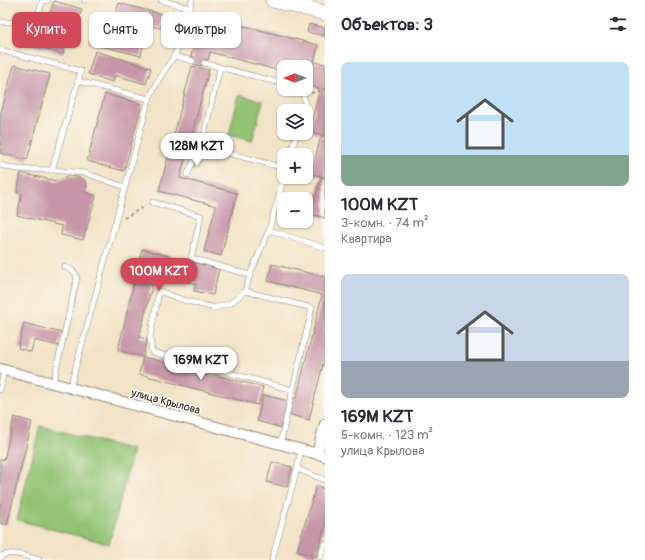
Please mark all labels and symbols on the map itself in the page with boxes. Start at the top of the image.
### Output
north arrow [277,60,313,96]
pin: 128M KZT [156,133,238,167]
pin: 100M KZT [118,258,200,292]
pin: 169M KZT [160,347,242,381]
street label: улица Крылова [129,386,202,417]

